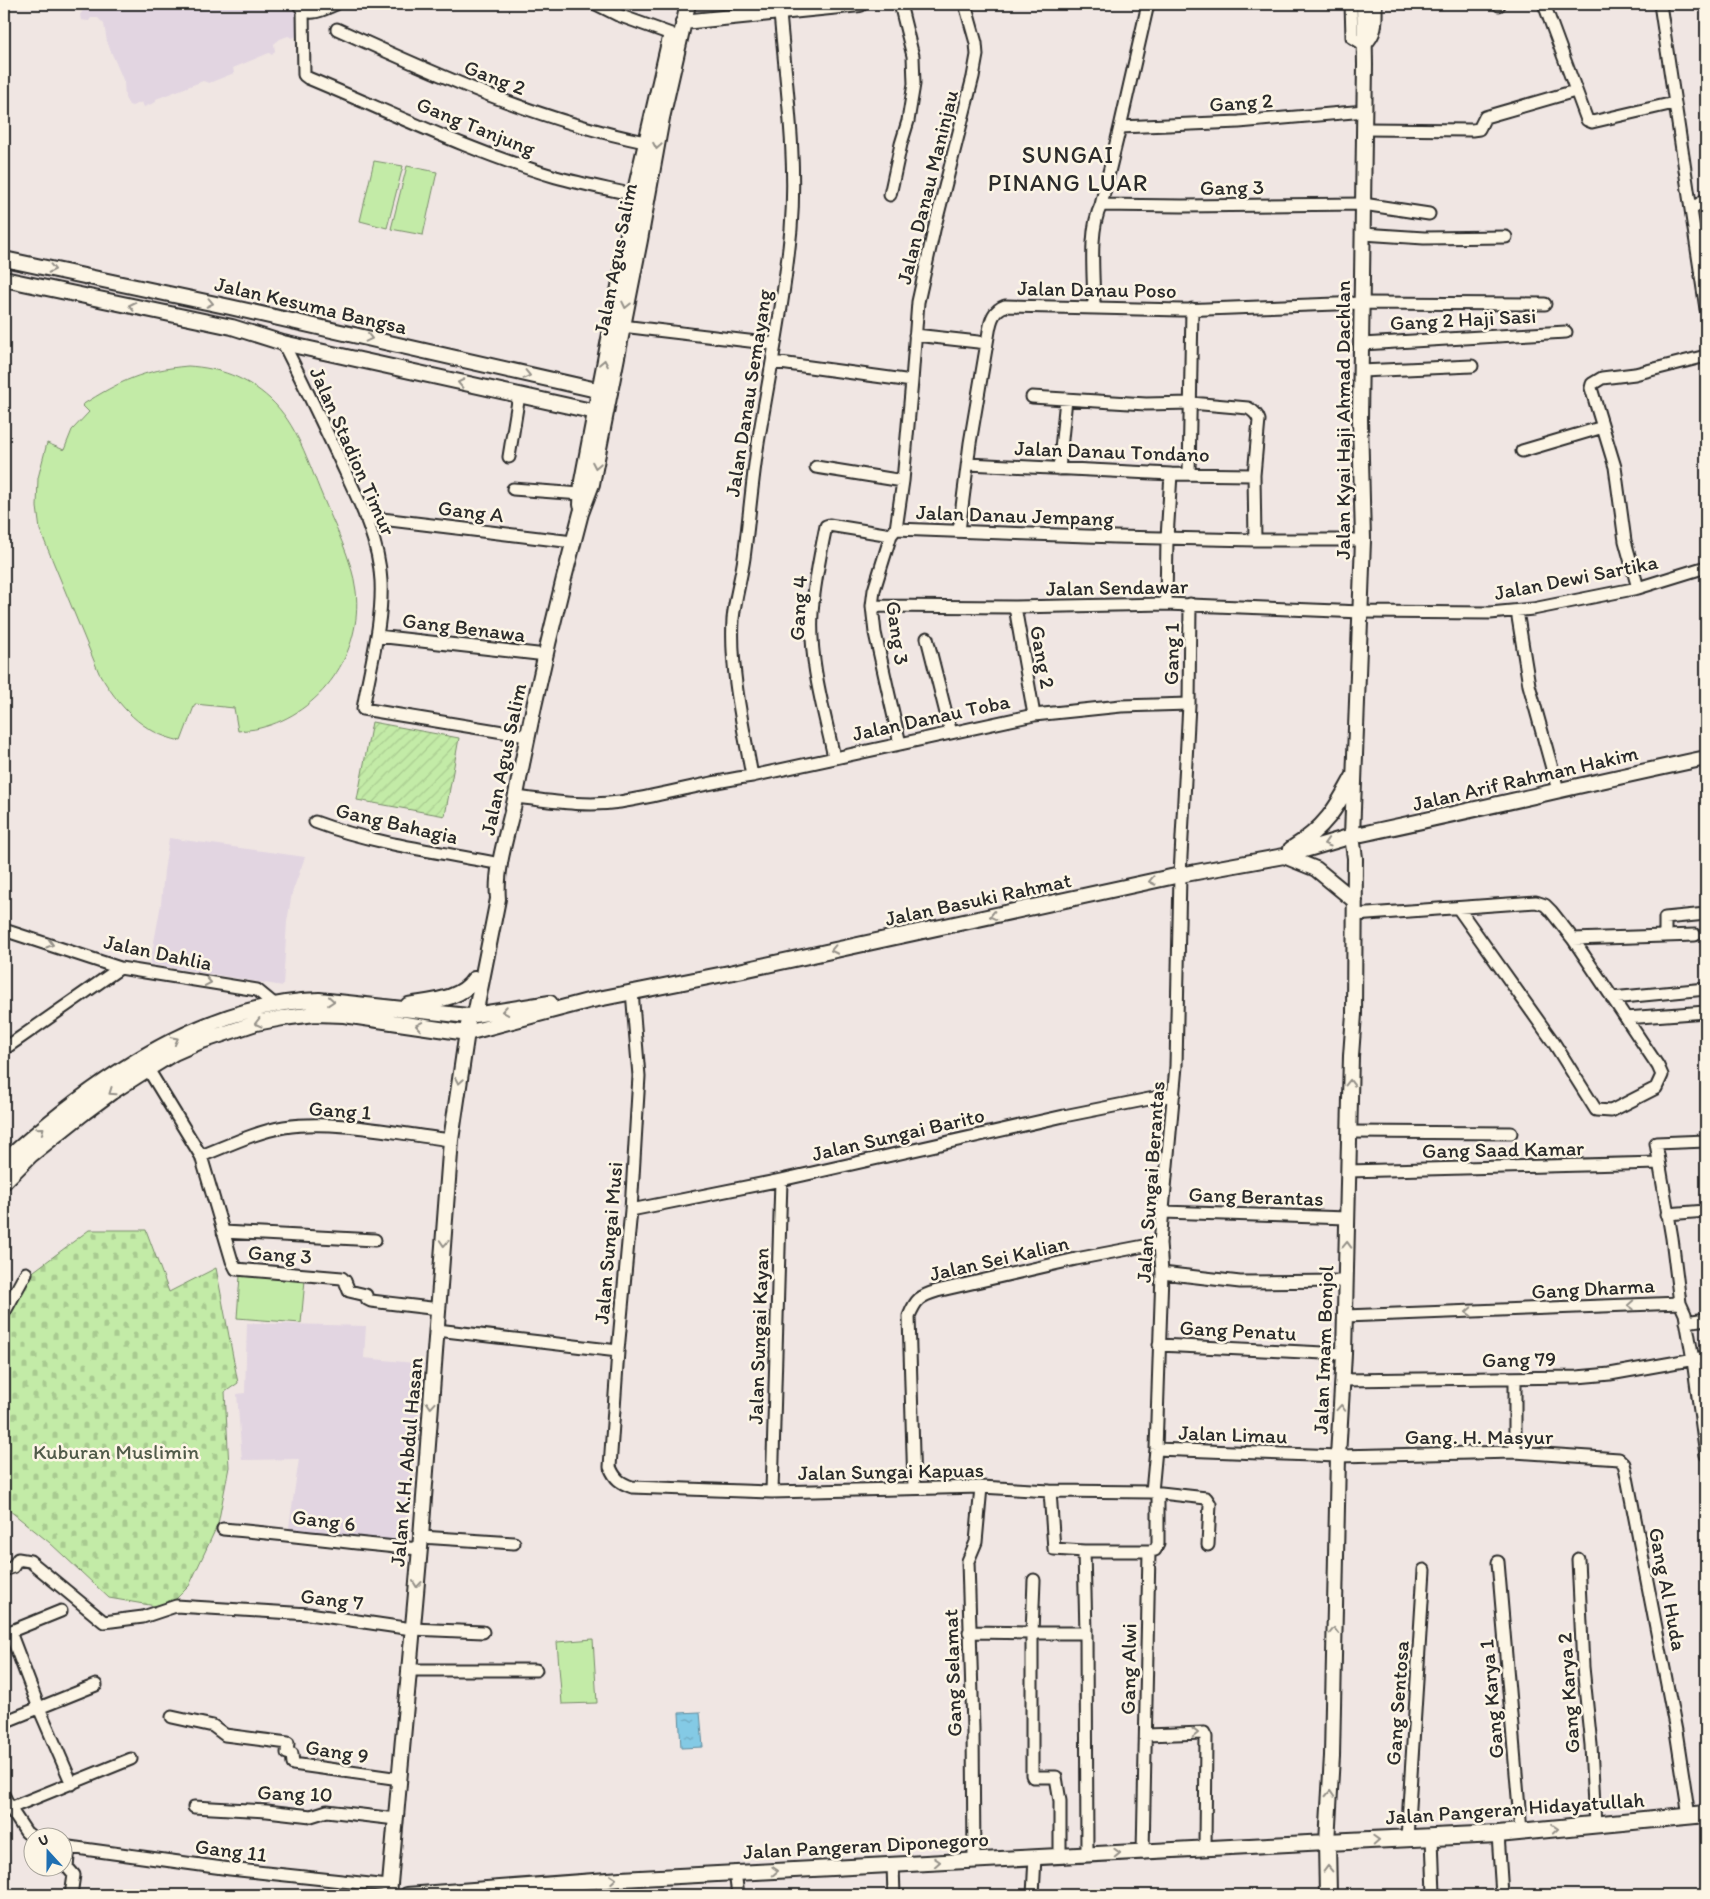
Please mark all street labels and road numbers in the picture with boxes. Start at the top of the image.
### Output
street label: Gang 2 [461,54,529,100]
street label: Jalan Danau Maninjau [891,87,963,287]
street label: Gang 2 [1208,87,1274,117]
street label: Gang Tanjung [413,91,539,161]
street label: Gang 3 [1200,174,1264,200]
street label: Jalan Agus Salim [588,180,642,337]
street label: Jalan Kesuma Bangsa [212,271,410,339]
street label: Jalan Danau Poso [1017,275,1177,303]
street label: Jalan Kyai Haji Ahmad Dachlan [1330,280,1355,560]
street label: Jalan Danau Semayang [719,287,777,498]
street label: Gang 2 Haji Sasi [1389,303,1537,335]
street label: Jalan Stadion Timur [305,363,402,540]
street label: Jalan Danau Tondano [1014,435,1210,467]
street label: Gang A [437,495,506,528]
street label: Jalan Danau Jempang [916,499,1115,531]
street label: Jalan Dewi Sartika [1492,549,1660,605]
street label: Jalan Sendawar [1046,573,1189,601]
street label: Gang 4 [784,574,812,641]
street label: Gang 3 [881,600,915,666]
street label: Gang Benawa [401,607,527,647]
street label: Gang 1 [1158,622,1184,685]
street label: Gang 2 [1025,623,1061,691]
street label: Jalan Agus Salim [475,680,531,837]
street label: Jalan Danau Toba [850,688,1012,746]
street label: Jalan Arif Rahman Hakim [1410,740,1641,816]
street label: Gang Bahagia [333,797,461,849]
street label: Jalan Basuki Rahmat [883,867,1074,931]
street label: Jalan Dahlia [102,928,214,976]
street label: Jalan Sungai Berantas [1130,1080,1170,1284]
street label: Gang 1 [308,1095,372,1125]
street label: Jalan Sungai Barito [809,1102,987,1166]
street label: Gang Saad Kamar [1422,1135,1584,1163]
street label: Jalan Sungai Musi [588,1161,628,1325]
street label: Gang Berantas [1188,1181,1324,1211]
street label: Jalan Sei Kalian [927,1230,1071,1286]
street label: Gang 3 [247,1239,313,1269]
street label: Jalan Sungai Kayan [742,1247,774,1425]
street label: Jalan Imam Bonjol [1308,1265,1338,1435]
street label: Gang Dharma [1531,1272,1655,1304]
street label: Gang Penatu [1179,1314,1297,1346]
street label: Gang 79 [1482,1346,1556,1372]
street label: Jalan K.H. Abdul Hasan [384,1356,428,1568]
street label: Jalan Limau [1178,1420,1288,1448]
street label: Gang. H. Masyur [1405,1424,1554,1449]
street label: Jalan Sungai Kapuas [798,1457,984,1485]
street label: Gang 6 [291,1504,357,1536]
street label: Gang Al Huda [1644,1525,1692,1653]
street label: Gang 7 [299,1583,365,1615]
street label: Gang Selamat [937,1609,967,1737]
street label: Gang Alwi [1115,1623,1141,1715]
street label: Gang Karya 2 [1551,1632,1585,1754]
street label: Gang Karya 1 [1473,1638,1509,1760]
street label: Gang Sentosa [1380,1640,1414,1766]
street label: Gang 9 [304,1734,370,1768]
street label: Gang 10 [257,1779,333,1807]
street label: Jalan Pangeran Hidayatullah [1385,1786,1645,1830]
street label: Jalan Pangeran Diponegoro [742,1826,990,1864]
street label: Gang 11 [194,1833,269,1867]

